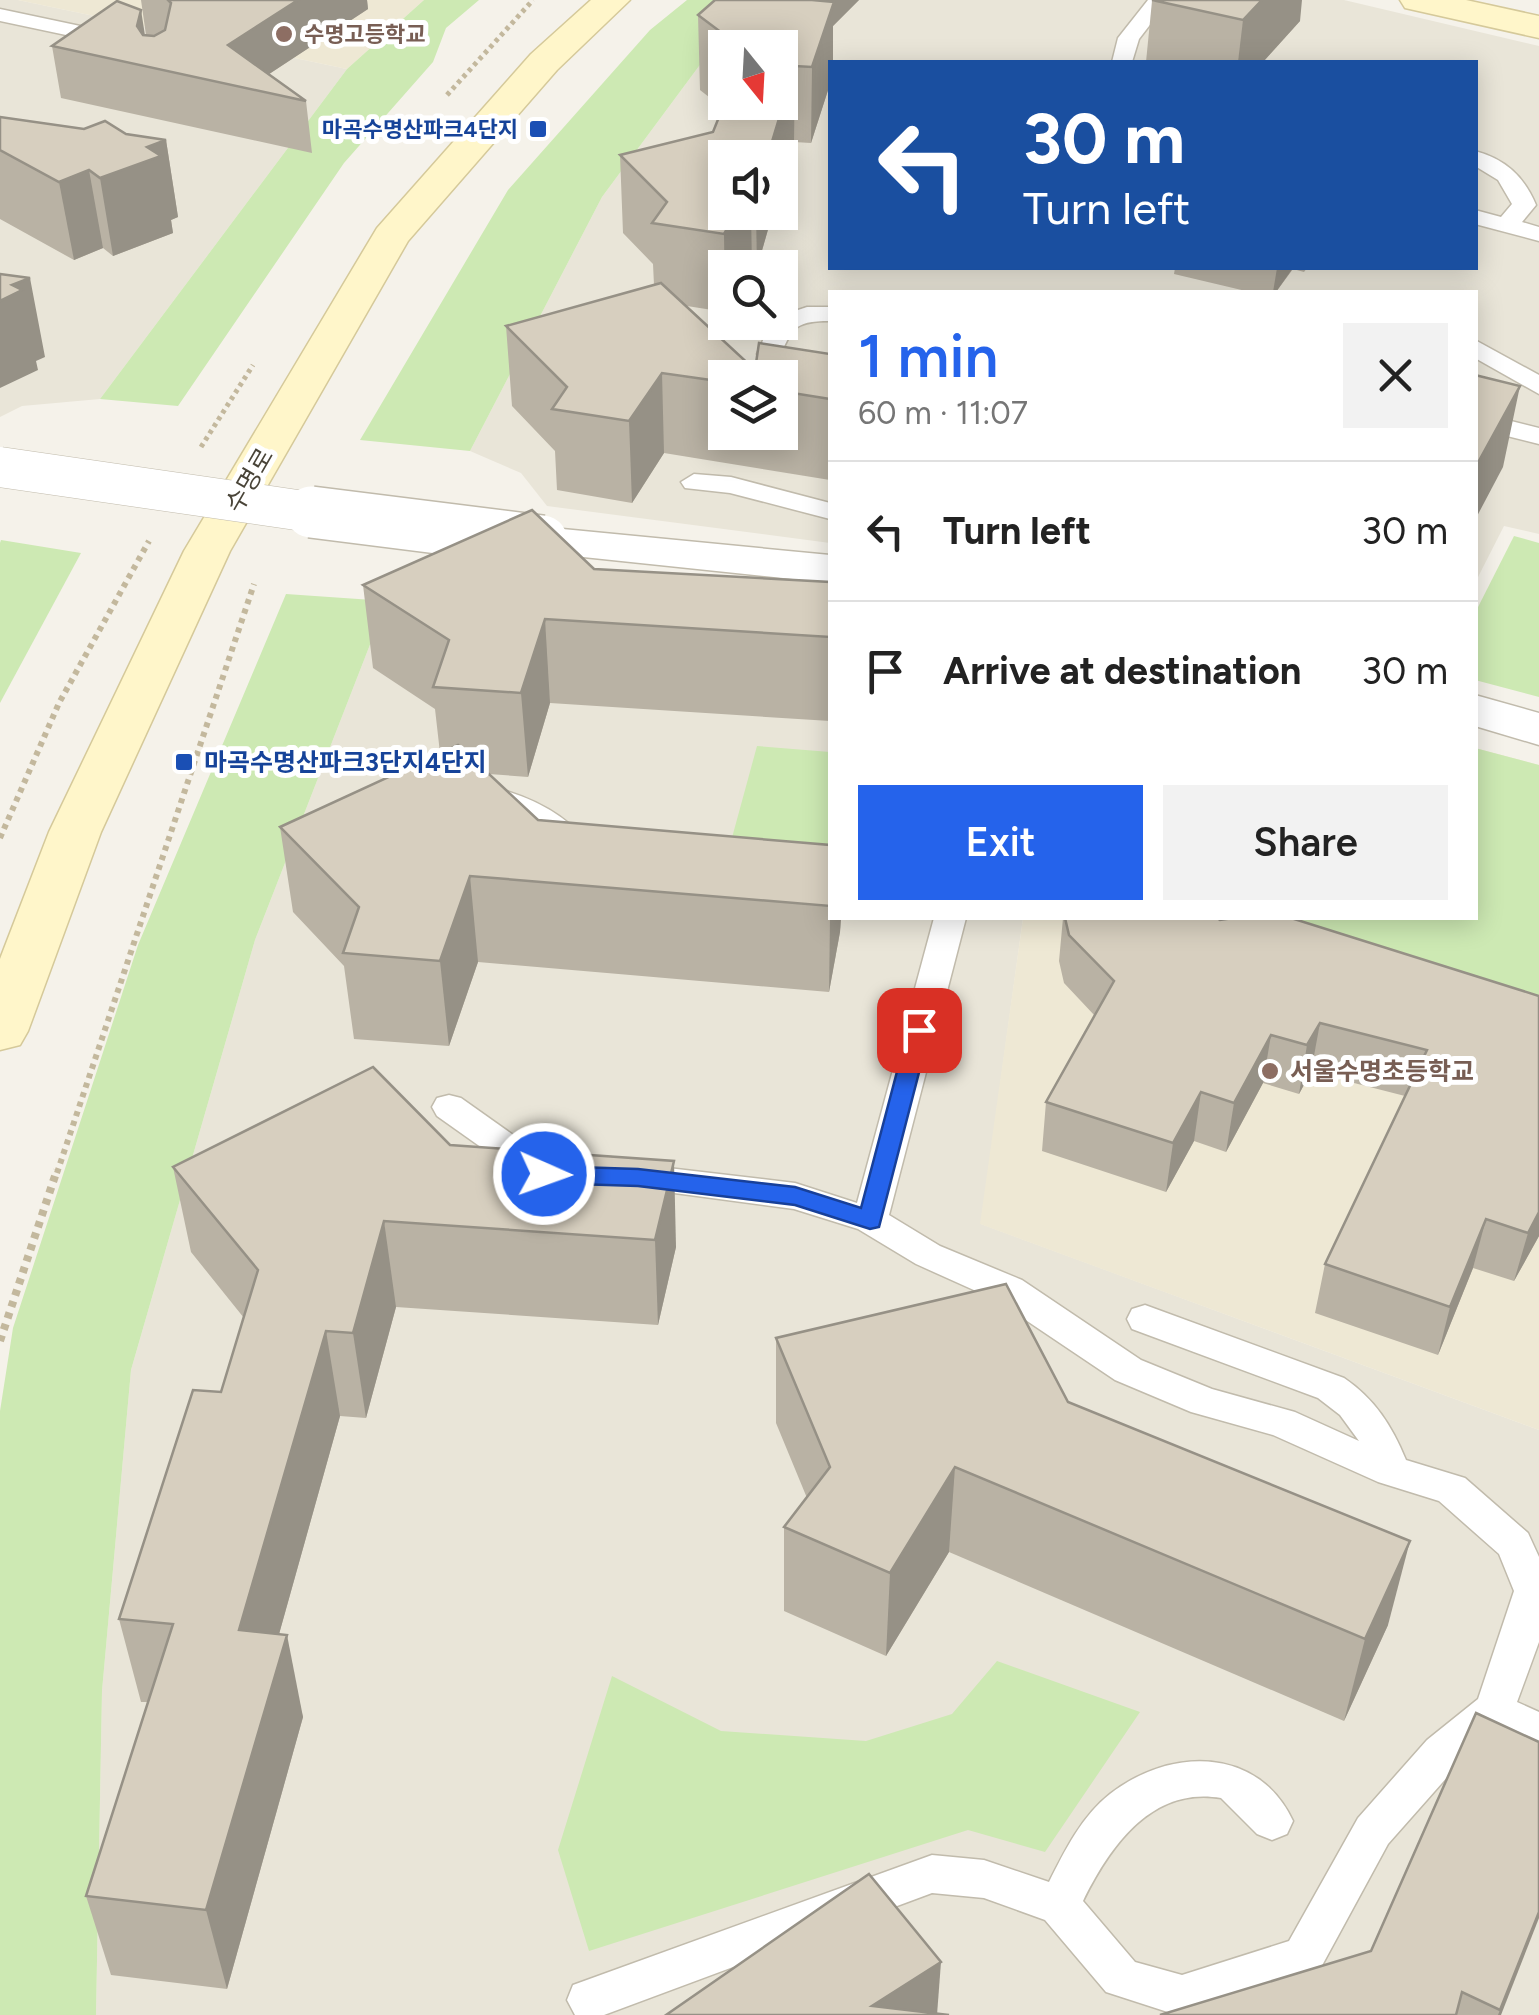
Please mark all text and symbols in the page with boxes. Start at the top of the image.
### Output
place label: 수명고등학교 [304,21,425,48]
marker: 수명고등학교 [273,23,295,45]
north arrow [708,30,798,120]
map controls [708,30,798,450]
text: 30 m [1023,96,1185,181]
icon: left [858,100,988,230]
place label: 마곡수명산파크4단지 [322,116,518,143]
marker: 마곡수명산파크4단지 [527,118,549,140]
button: sound [708,140,798,230]
text: Turn left [1023,181,1190,235]
button: search [708,250,798,340]
text: 1 min [858,320,998,392]
button: close [1343,323,1448,428]
button: layers [708,360,798,450]
text: 60 m · 11:07 [858,394,1028,432]
street label: 수명로 [219,443,279,517]
icon: left [858,504,913,559]
text: Turn left [943,508,1091,554]
text: 30 m [1361,508,1448,554]
icon: arrive [858,644,913,699]
text: Arrive at destination [943,648,1301,694]
text: 30 m [1361,648,1448,694]
place label: 마곡수명산파크3단지4단지 [204,747,487,777]
marker: 마곡수명산파크3단지4단지 [173,751,195,773]
button: Exit [858,785,1143,900]
button: Share [1163,785,1448,900]
pin [877,988,962,1073]
icon: arrive [892,1003,947,1058]
place label: 서울수명초등학교 [1290,1056,1474,1086]
marker: 서울수명초등학교 [1259,1060,1281,1082]
position arrow [492,1122,596,1226]

